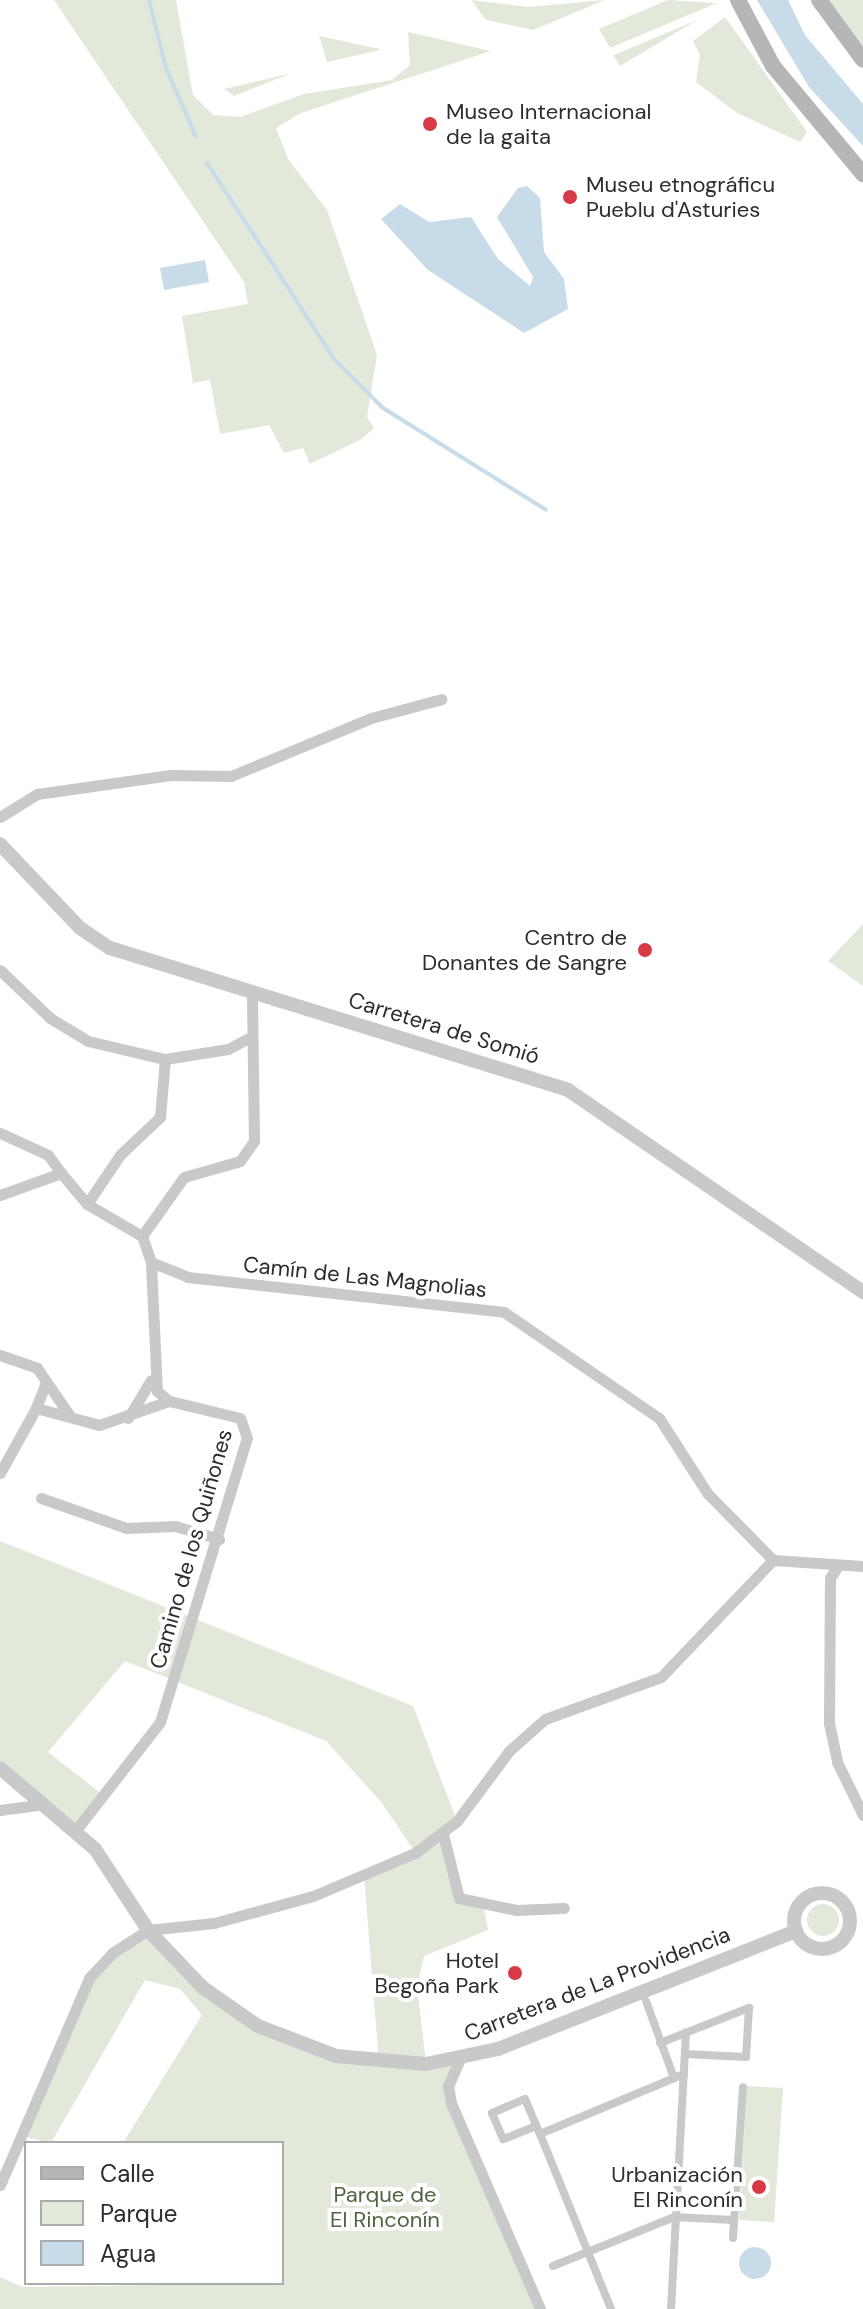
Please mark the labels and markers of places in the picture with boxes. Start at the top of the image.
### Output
place label: Museo Internacional de la gaita [446,98,651,150]
marker: Museo Internacional de la gaita [421,115,439,133]
place label: Museu etnográficu Pueblu d'Asturies [586,171,775,222]
marker: Museu etnográficu Pueblu d'Asturies [561,188,579,206]
place label: Centro de Donantes de Sangre [422,924,627,976]
marker: Centro de Donantes de Sangre [634,939,656,961]
place label: Hotel Begoña Park [375,1947,499,1998]
marker: Hotel Begoña Park [506,1964,524,1982]
place label: Urbanización El Rinconín [611,2161,743,2212]
marker: Urbanización El Rinconín [750,2178,768,2196]

